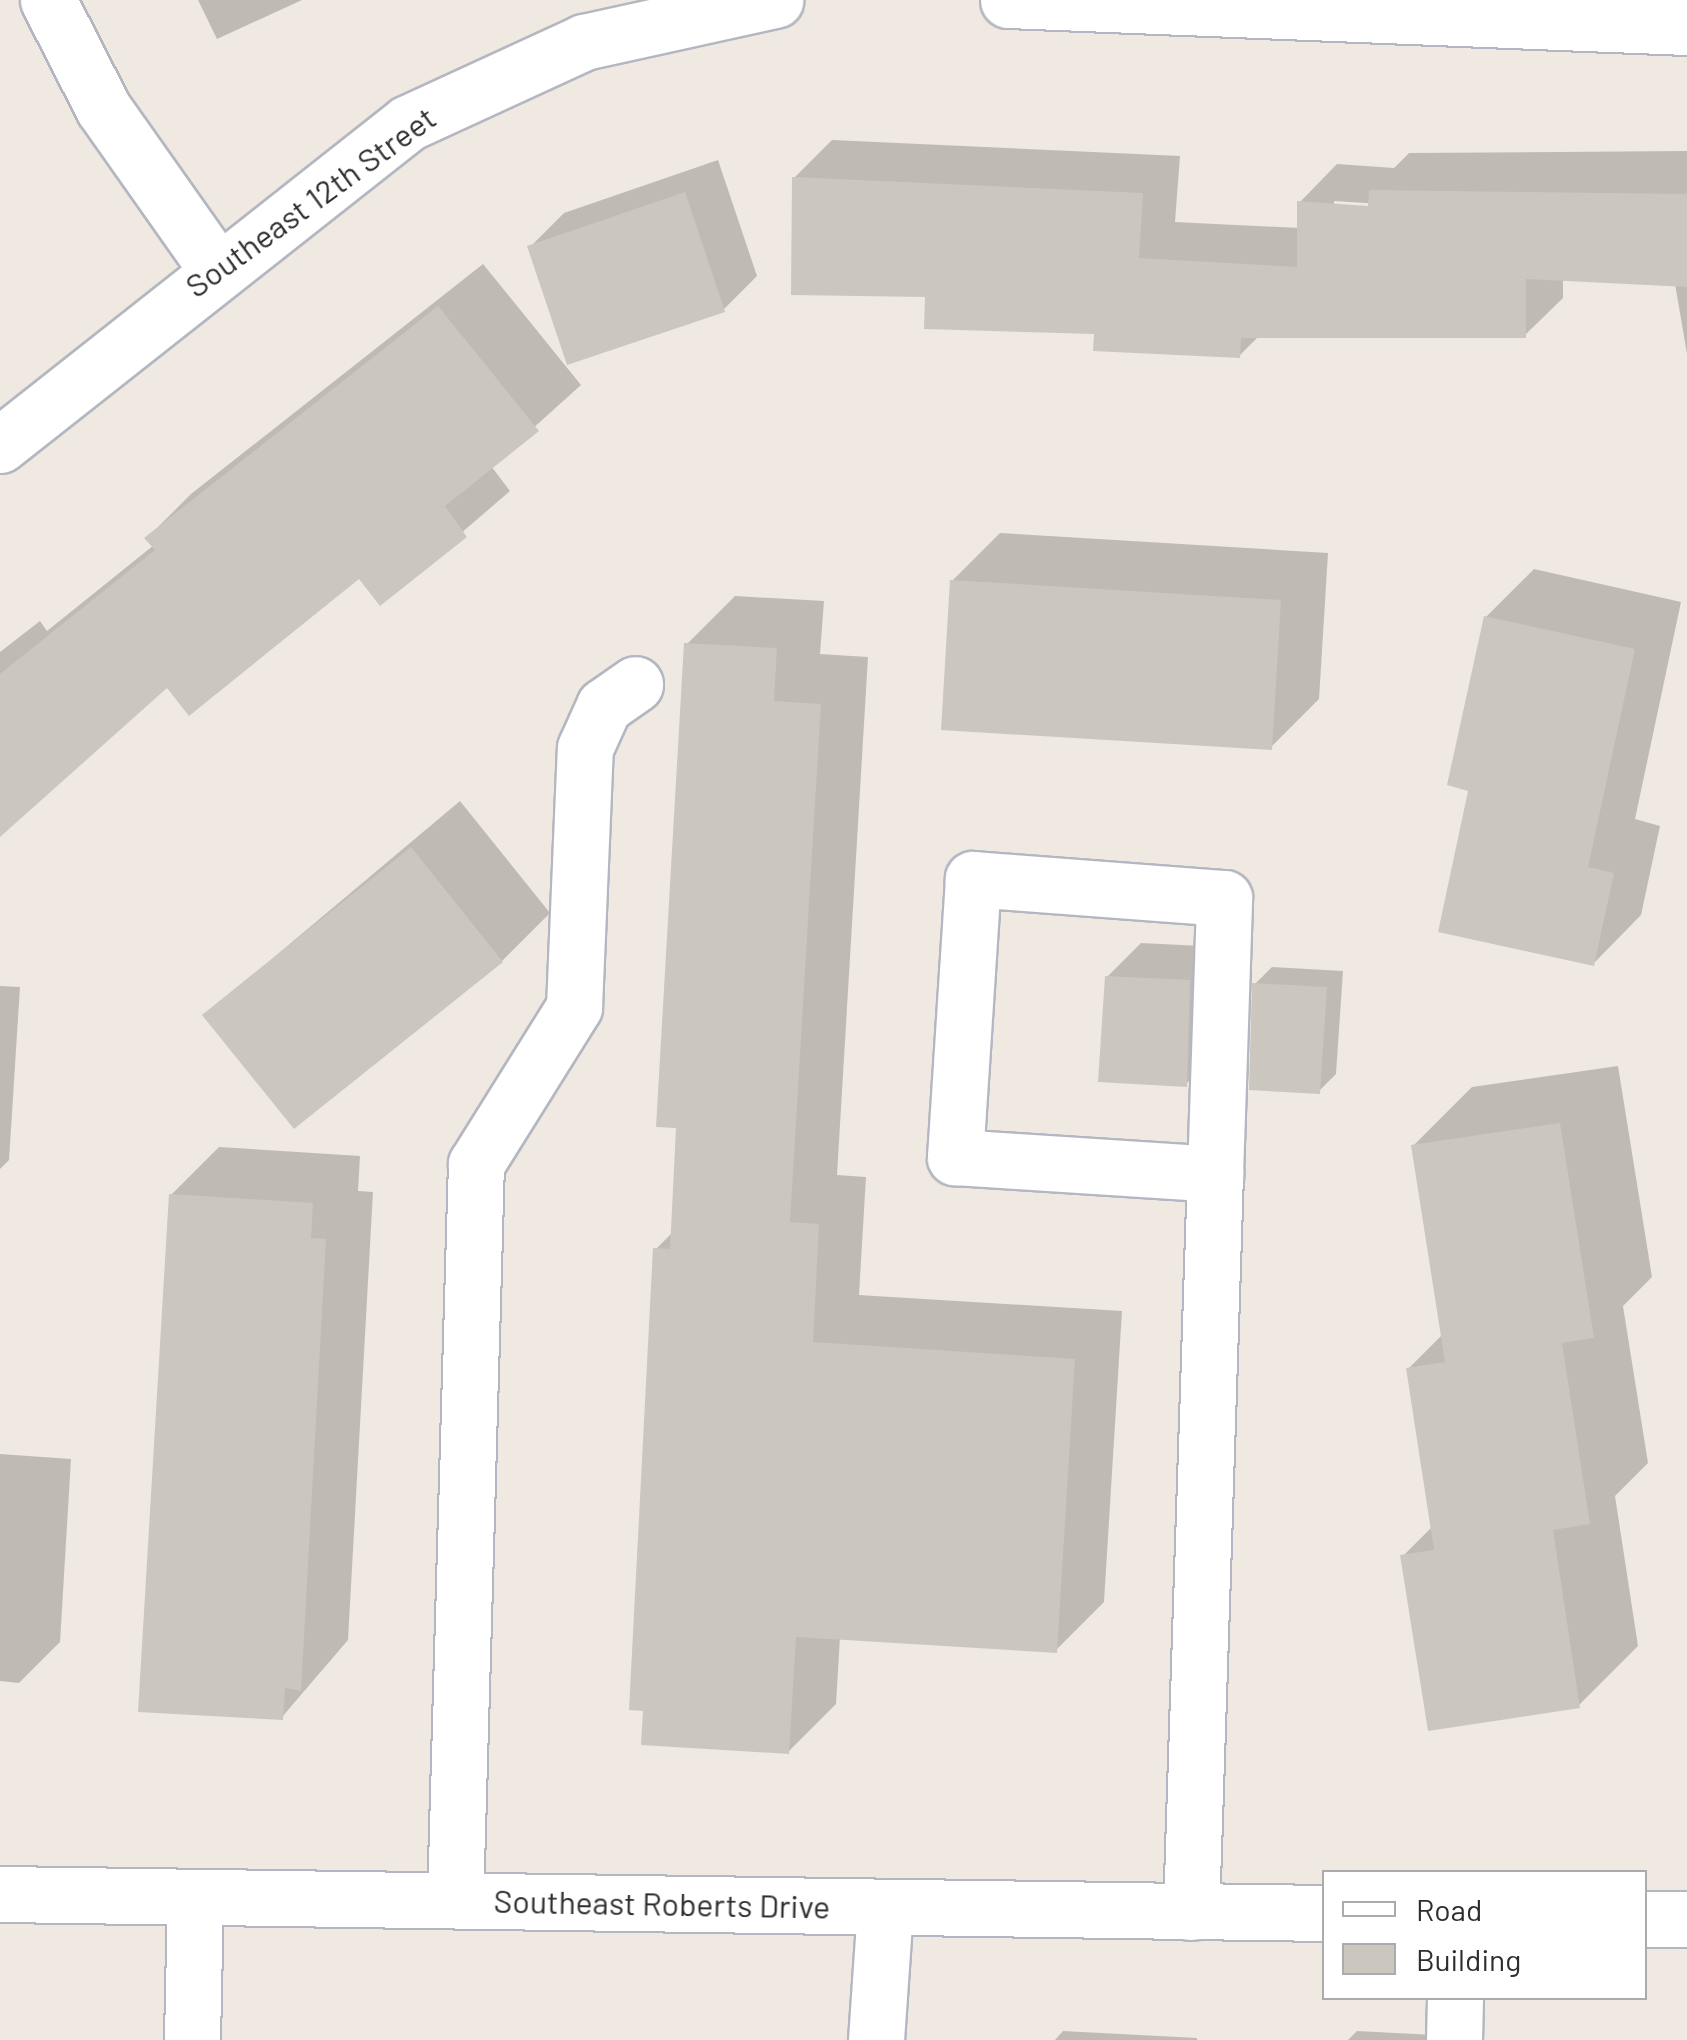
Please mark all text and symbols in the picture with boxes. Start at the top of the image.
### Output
street label: Southeast 12th Street [178,97,442,305]
legend [1322,1870,1647,2000]
street label: Southeast Roberts Drive [493,1881,831,1925]
text: Road [1416,1891,1482,1927]
text: Building [1416,1941,1521,1977]

